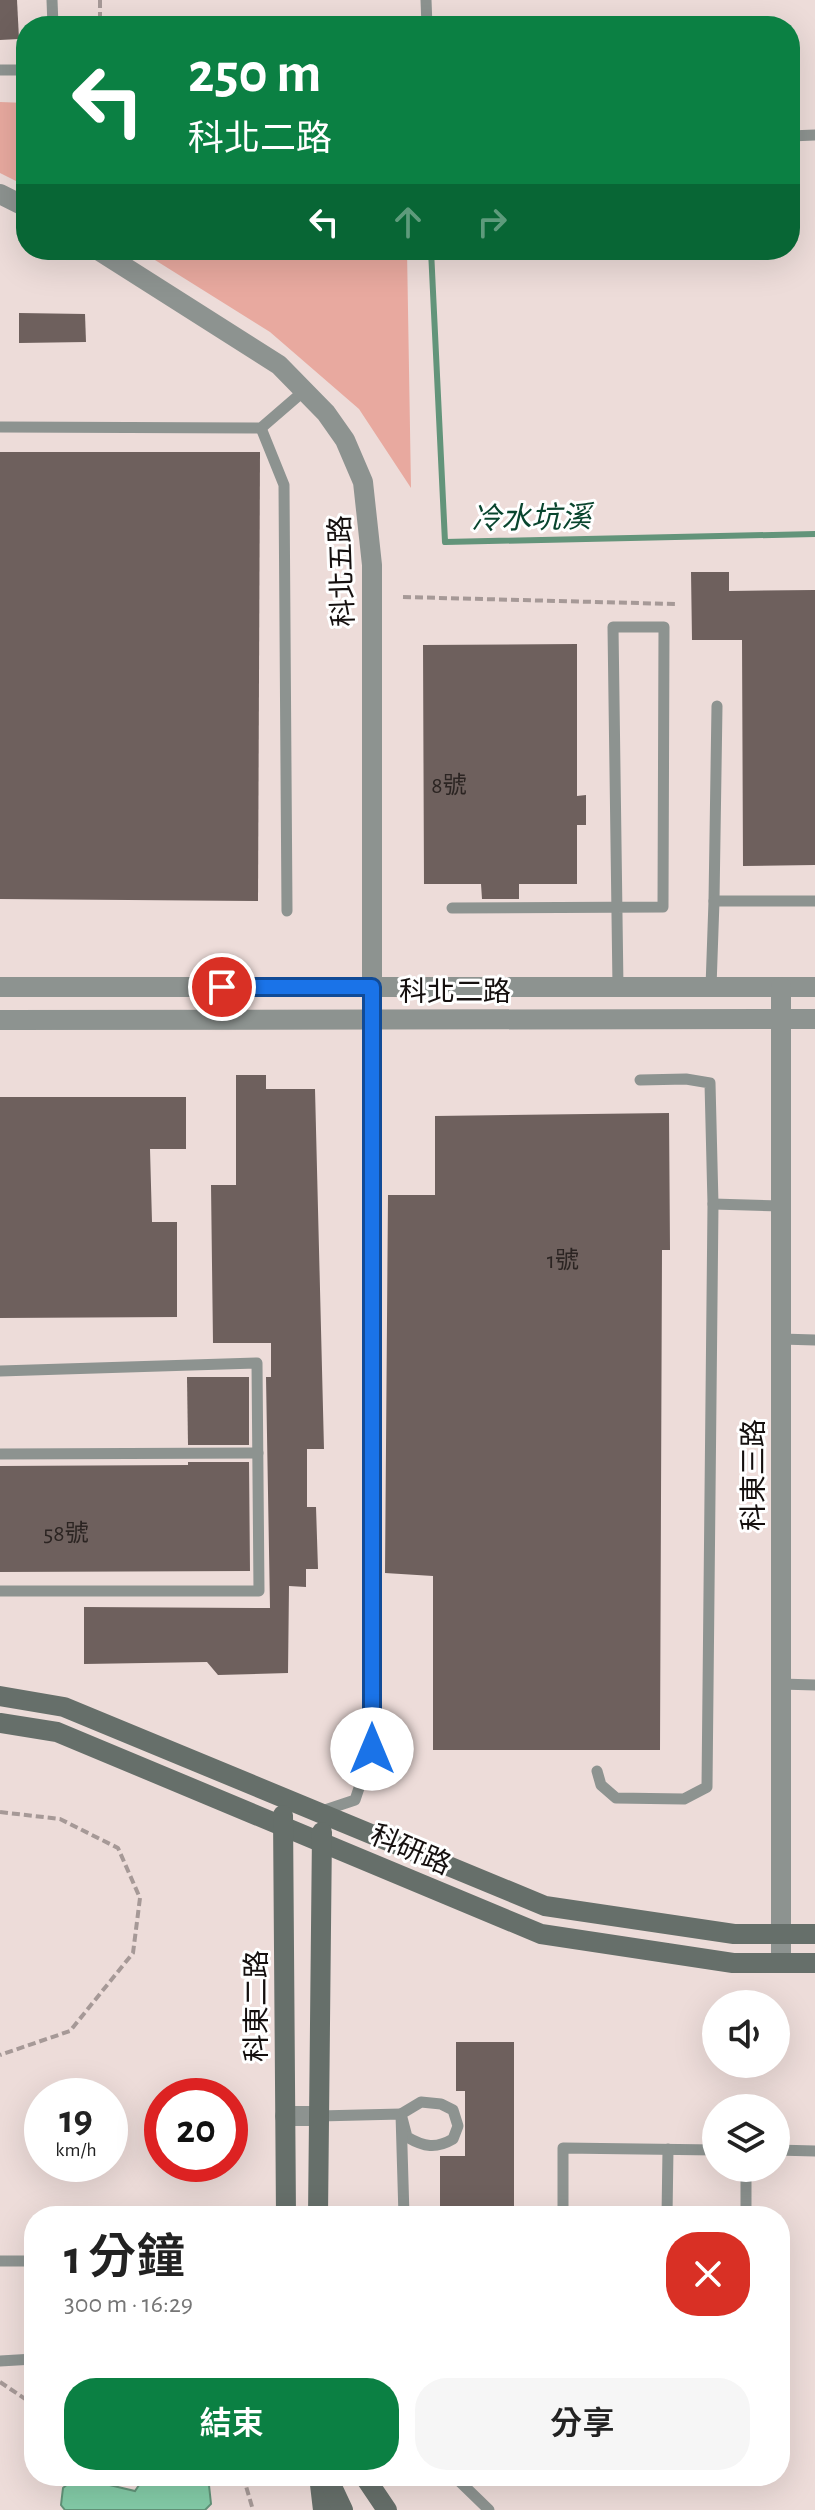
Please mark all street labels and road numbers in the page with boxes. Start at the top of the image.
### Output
street label: 科北五路 [325,514,359,627]
street label: 科北二路 [399,977,511,1007]
street label: 科東三路 [739,1419,769,1531]
street label: 科研路 [366,1820,455,1880]
street label: 科東二路 [242,1950,272,2062]

